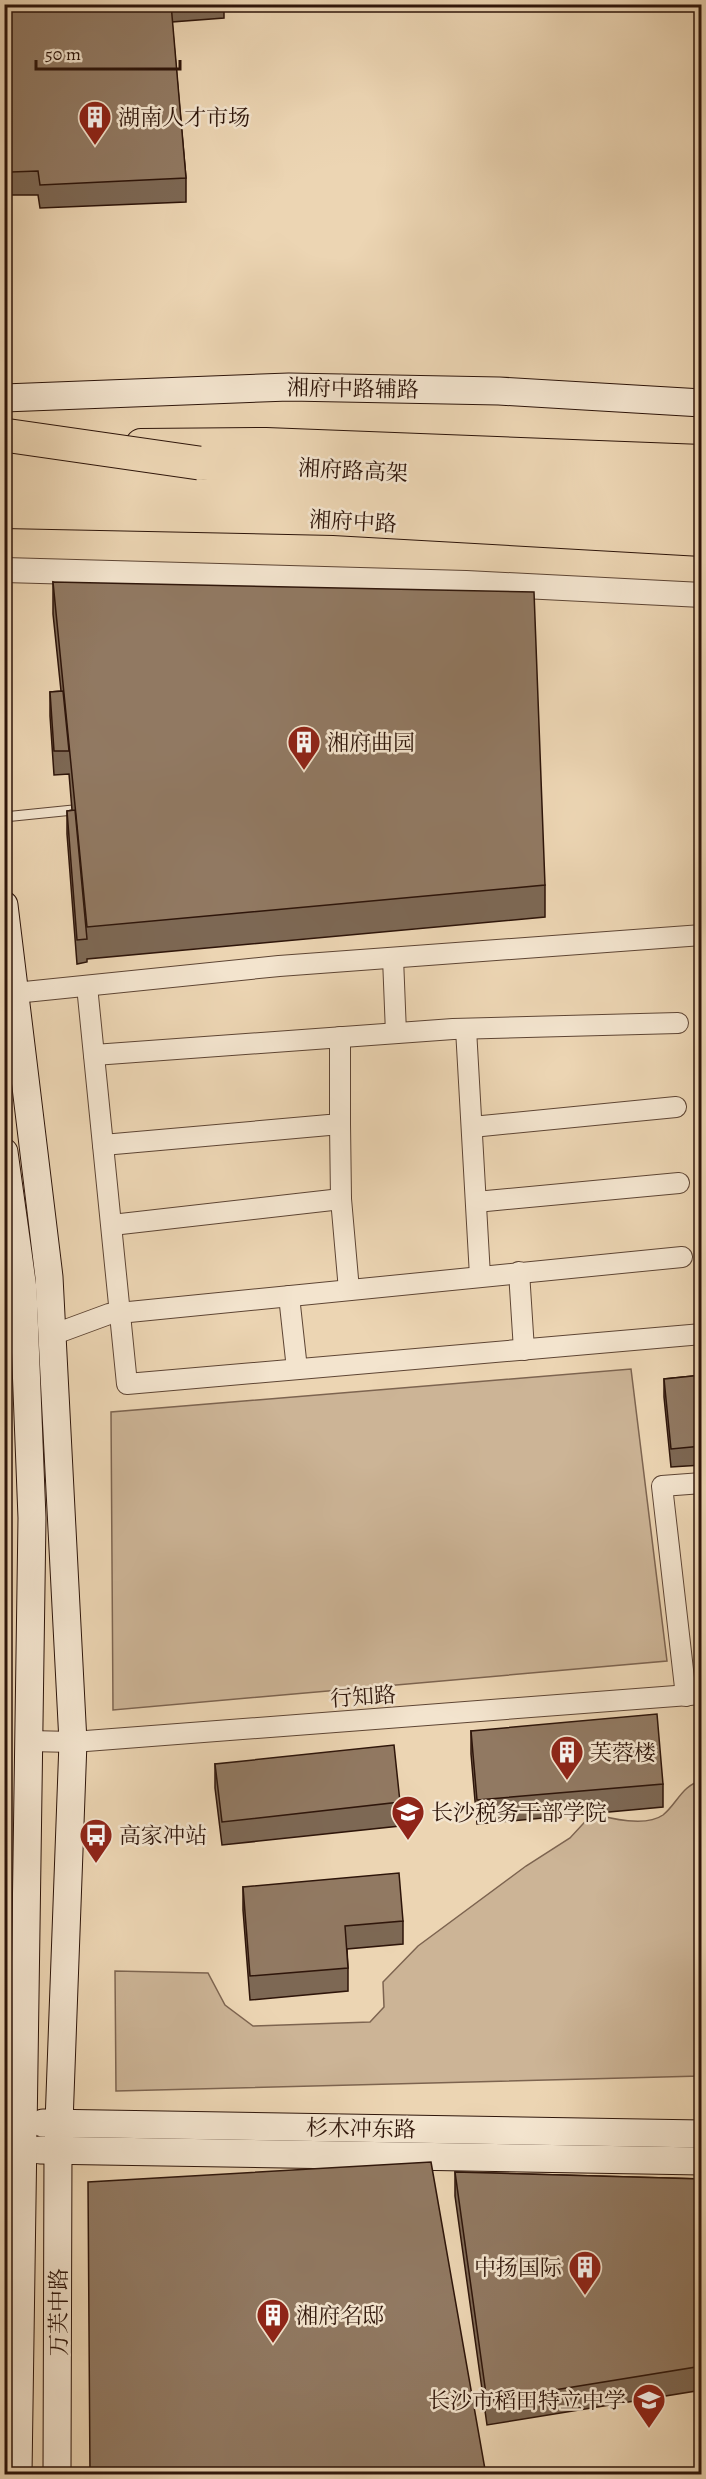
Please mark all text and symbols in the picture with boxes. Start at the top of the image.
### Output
scale bar [36,33,180,71]
text: 50 m [45,42,81,66]
building icon: 湖南人才市场 [77,99,113,146]
place label: 湖南人才市场 [118,103,250,133]
street label: 湘府中路辅路 [287,373,419,405]
street label: 湘府路高架 [297,453,409,489]
street label: 湘府中路 [308,505,398,539]
building icon: 湘府曲园 [286,724,322,771]
place label: 湘府曲园 [327,728,415,758]
street label: 行知路 [329,1680,397,1714]
building icon: 芙蓉楼 [549,1734,585,1781]
place label: 芙蓉楼 [590,1738,656,1768]
school or university icon: 长沙税务干部学院 [390,1794,426,1841]
place label: 长沙税务干部学院 [431,1798,607,1828]
bus stop icon: 高家冲站 [78,1817,114,1864]
place label: 高家冲站 [119,1821,207,1851]
street label: 杉木冲东路 [306,2113,416,2145]
building icon: 中扬国际 [567,2249,603,2296]
place label: 中扬国际 [474,2253,562,2283]
street label: 万芙中路 [44,2268,74,2356]
building icon: 湘府名邸 [255,2297,291,2344]
place label: 湘府名邸 [296,2301,384,2331]
school or university icon: 长沙市稻田特立中学 [631,2382,667,2429]
place label: 长沙市稻田特立中学 [428,2386,626,2416]

